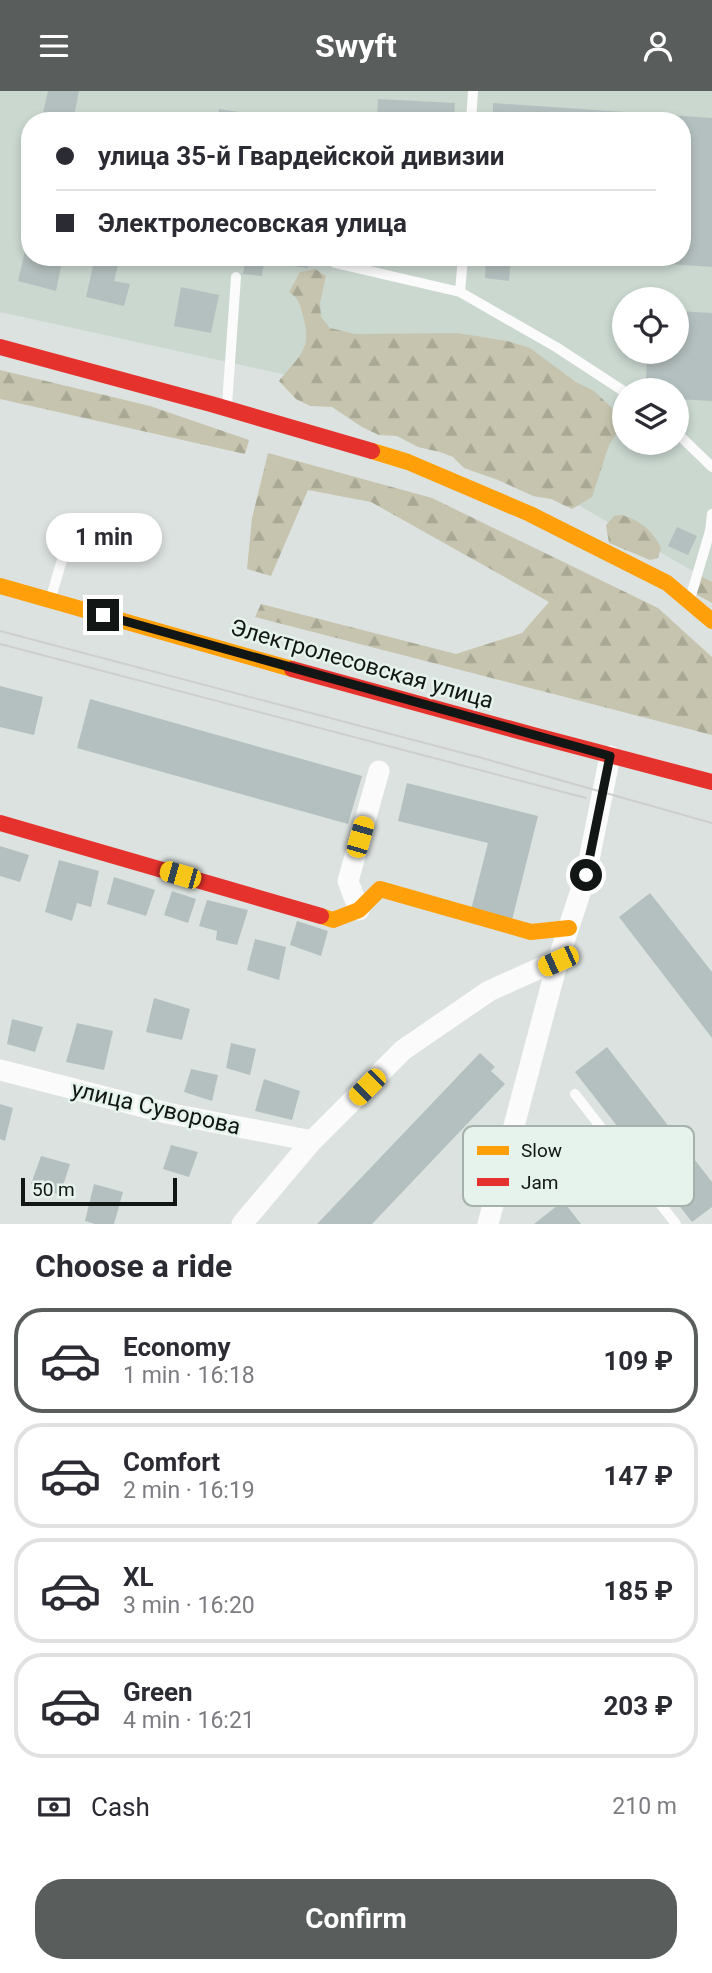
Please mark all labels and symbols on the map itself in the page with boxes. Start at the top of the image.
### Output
callout: 1 min [45,513,161,563]
route end [87,599,119,631]
street label: Электролесовская улица [227,613,497,715]
car [345,814,376,860]
car [157,859,204,891]
route start [570,859,602,891]
car [535,943,582,979]
car [345,1065,390,1109]
street label: улица Суворова [69,1075,243,1141]
legend [463,1126,694,1206]
text: Slow [521,1139,562,1162]
text: Jam [521,1171,558,1194]
scale bar [21,1175,177,1207]

